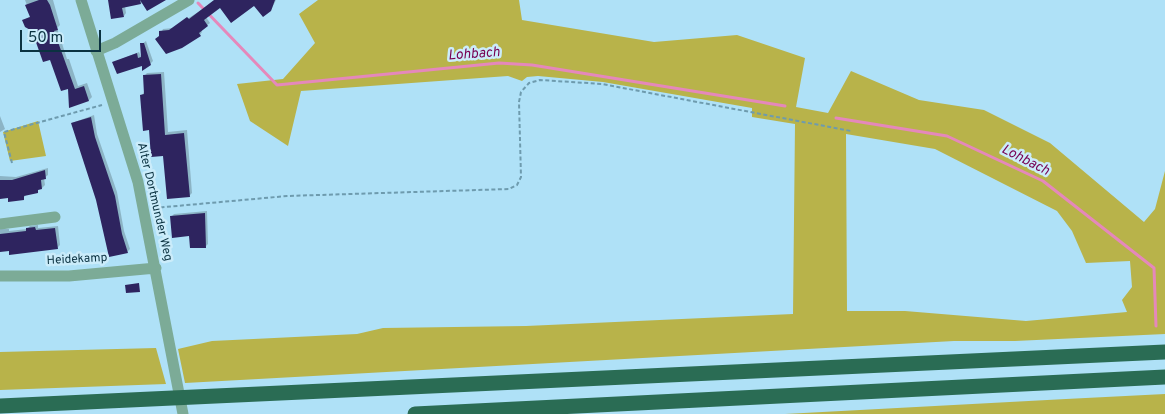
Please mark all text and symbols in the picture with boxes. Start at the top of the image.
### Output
scale bar [22,20,104,52]
text: 50 m [28,29,63,48]
water label: Lohbach [448,45,500,65]
street label: Alter Dortmunder Weg [133,141,175,263]
water label: Lohbach [998,142,1052,180]
street label: Heidekamp [46,251,108,269]

